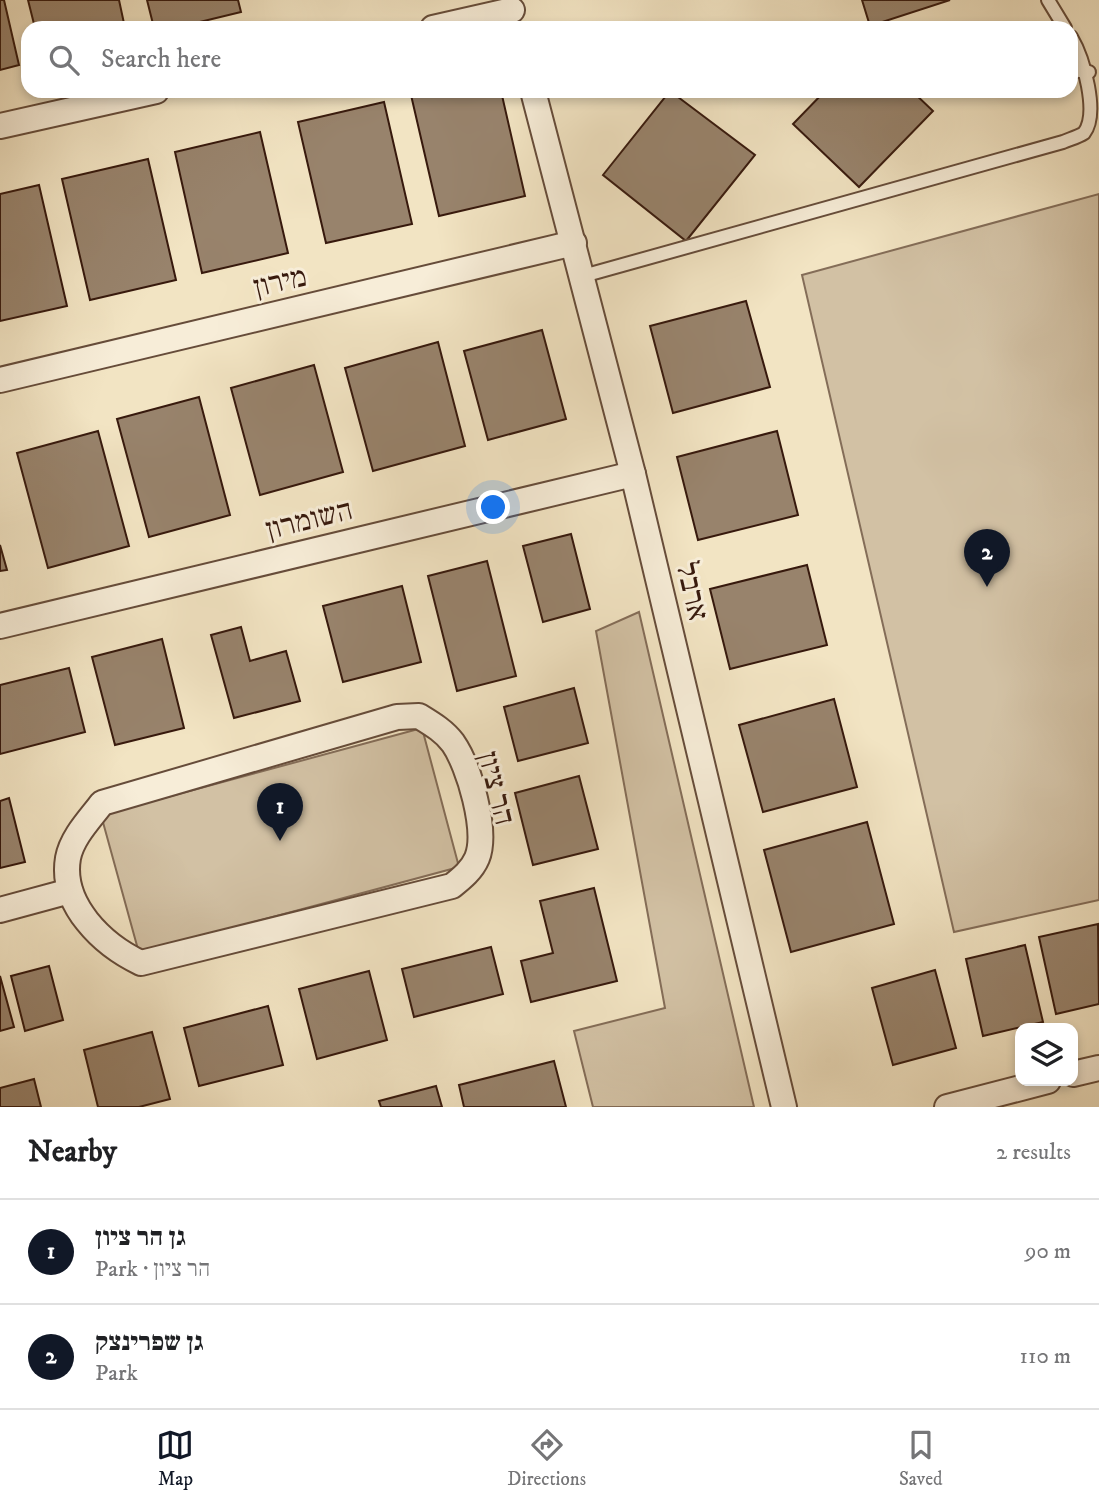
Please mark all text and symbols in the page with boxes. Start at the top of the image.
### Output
search box [21,21,1078,98]
icon: search [45,41,83,79]
text: Search here [101,43,221,76]
street label: מירון [250,258,310,306]
your location [476,490,510,524]
street label: השומרון [262,492,357,549]
pin: 2 [964,529,1010,587]
street label: ארבל [667,558,716,624]
street label: הר ציון [469,748,522,829]
pin: 1 [257,783,303,841]
map controls [1015,1023,1078,1086]
button: layers [1015,1023,1078,1086]
text: Nearby [28,1134,117,1171]
text: 2 results [996,1138,1071,1167]
text: גן הר ציון [95,1221,186,1254]
text: 1 [47,1237,55,1266]
text: 90 m [1025,1237,1071,1266]
text: Park · הר ציון [95,1255,210,1284]
text: גן שפרינצק [95,1326,204,1359]
text: 2 [45,1342,57,1371]
text: 110 m [1020,1342,1071,1371]
text: Park [95,1359,138,1388]
tab: Map [156,1426,194,1491]
tab: Directions [507,1426,586,1491]
tab: Saved [899,1426,943,1491]

